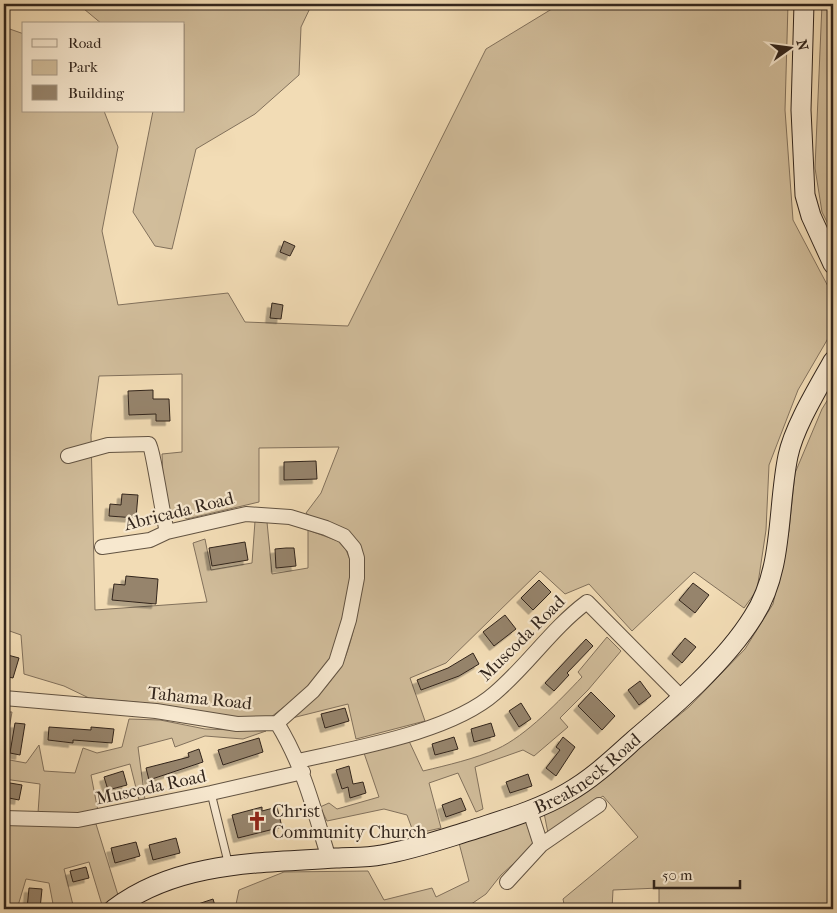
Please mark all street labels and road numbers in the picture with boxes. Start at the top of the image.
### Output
street label: Abricada Road [121,488,236,535]
street label: Muscoda Road [475,591,570,685]
street label: Tahama Road [147,683,253,714]
street label: Breakneck Road [531,729,645,819]
street label: Muscoda Road [94,766,208,809]

